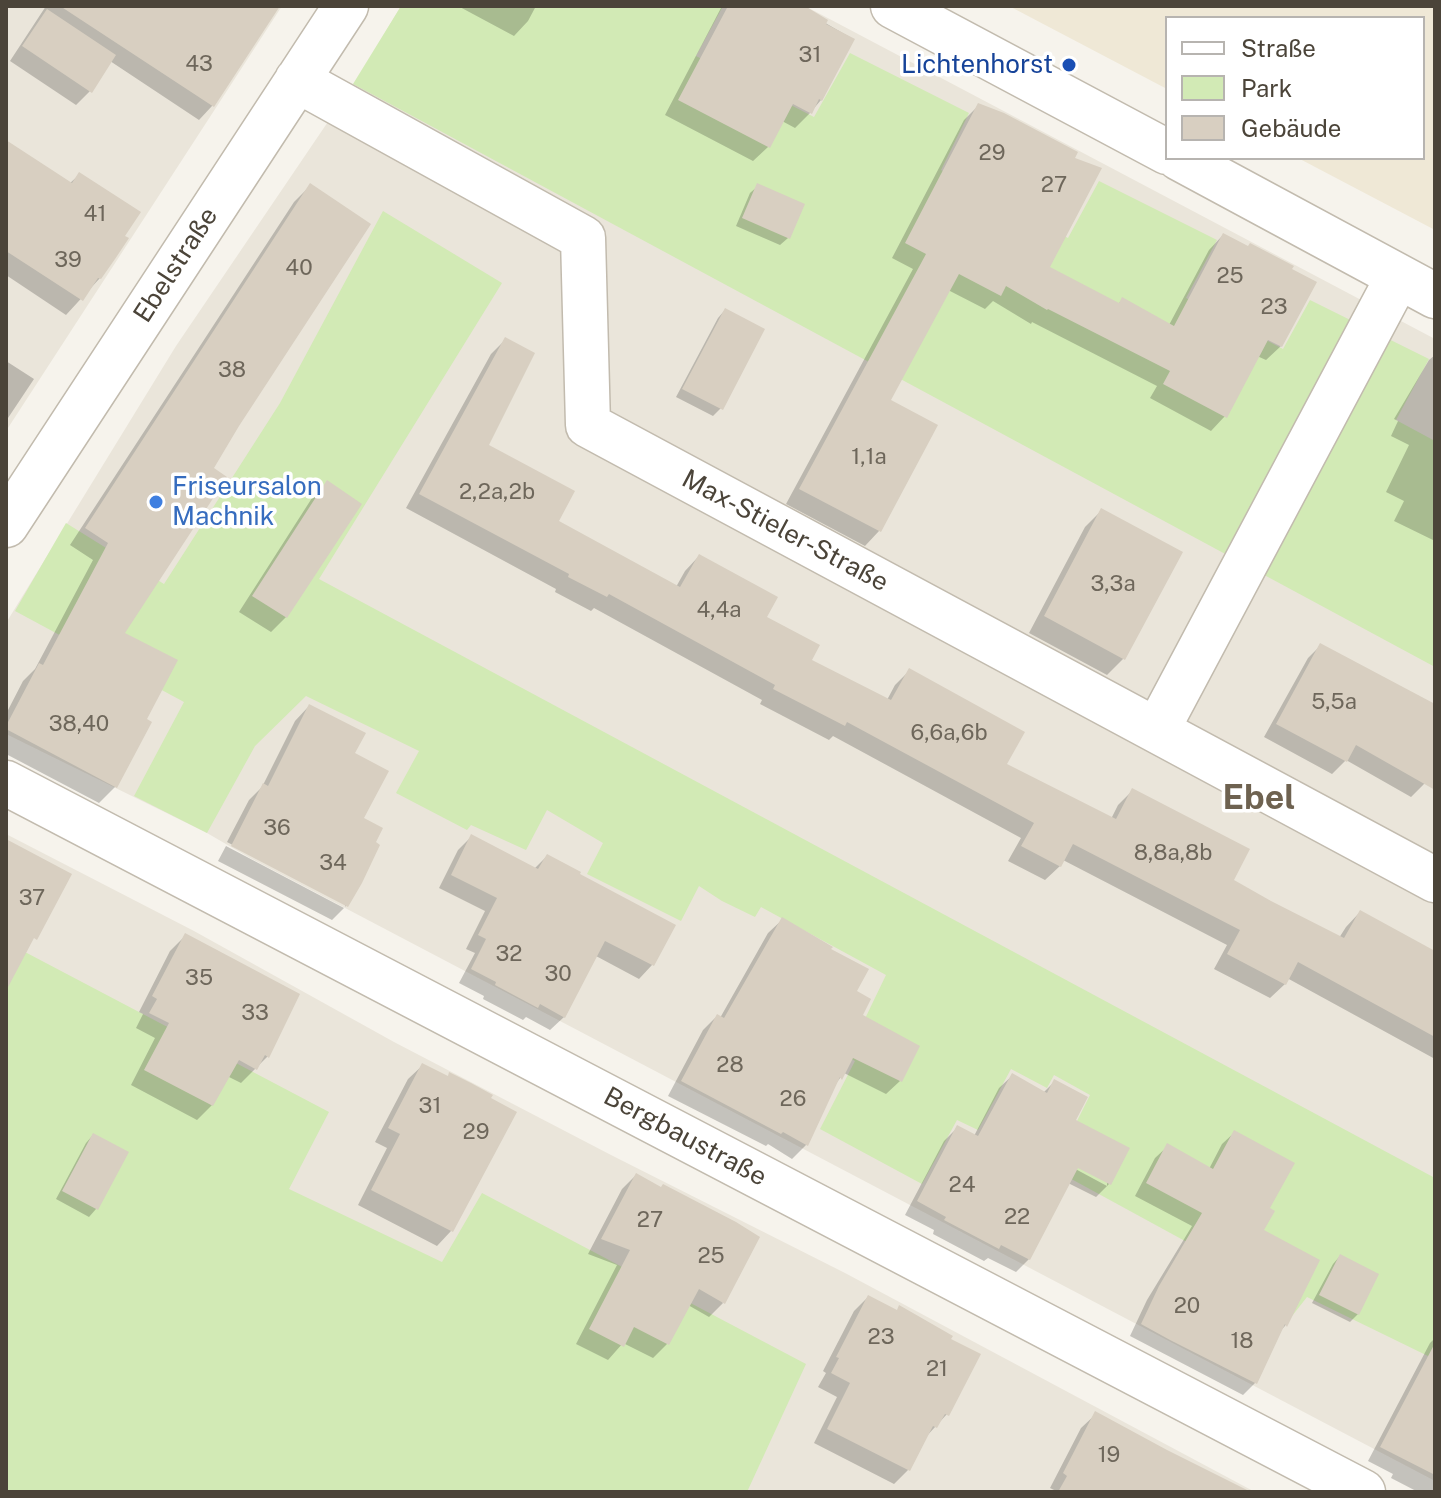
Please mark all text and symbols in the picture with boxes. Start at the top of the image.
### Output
legend [1165,16,1425,160]
text: Straße [1241,34,1316,62]
house number: 31 [799,42,821,68]
place label: Lichtenhorst [901,49,1053,81]
house number: 43 [185,51,213,77]
marker: Lichtenhorst [1060,56,1078,74]
text: Park [1241,74,1292,102]
text: Gebäude [1241,114,1341,142]
house number: 29 [979,140,1005,166]
house number: 27 [1041,172,1067,198]
house number: 41 [84,201,106,227]
street label: Ebelstraße [127,202,225,328]
house number: 39 [54,247,82,273]
house number: 40 [285,255,313,281]
house number: 25 [1216,263,1244,289]
house number: 23 [1261,294,1287,320]
house number: 38 [218,357,246,383]
house number: 1,1a [851,444,887,470]
street label: Max-Stieler-Straße [676,463,894,599]
place label: Friseursalon Machnik [172,471,322,532]
house number: 2,2a,2b [459,479,535,505]
marker: Friseursalon Machnik [147,493,165,511]
house number: 3,3a [1090,571,1136,597]
house number: 4,4a [697,597,741,623]
house number: 5,5a [1311,689,1357,715]
house number: 38,40 [49,711,109,737]
house number: 6,6a,6b [911,720,987,746]
district label: Ebel [1223,779,1295,819]
house number: 36 [263,815,291,841]
house number: 8,8a,8b [1134,840,1212,866]
house number: 34 [319,850,347,876]
house number: 37 [19,885,45,911]
house number: 32 [496,941,522,967]
house number: 30 [544,961,572,987]
house number: 35 [185,965,213,991]
house number: 33 [241,1000,269,1026]
house number: 28 [716,1052,744,1078]
street label: Bergbaustraße [598,1081,772,1193]
house number: 26 [780,1086,806,1112]
house number: 31 [419,1093,441,1119]
house number: 29 [463,1119,489,1145]
house number: 24 [949,1172,975,1198]
house number: 22 [1004,1204,1030,1230]
house number: 27 [637,1207,663,1233]
house number: 25 [697,1243,725,1269]
house number: 20 [1174,1293,1200,1319]
house number: 23 [868,1324,894,1350]
house number: 18 [1230,1328,1254,1354]
house number: 21 [926,1356,948,1382]
house number: 19 [1098,1442,1120,1468]

